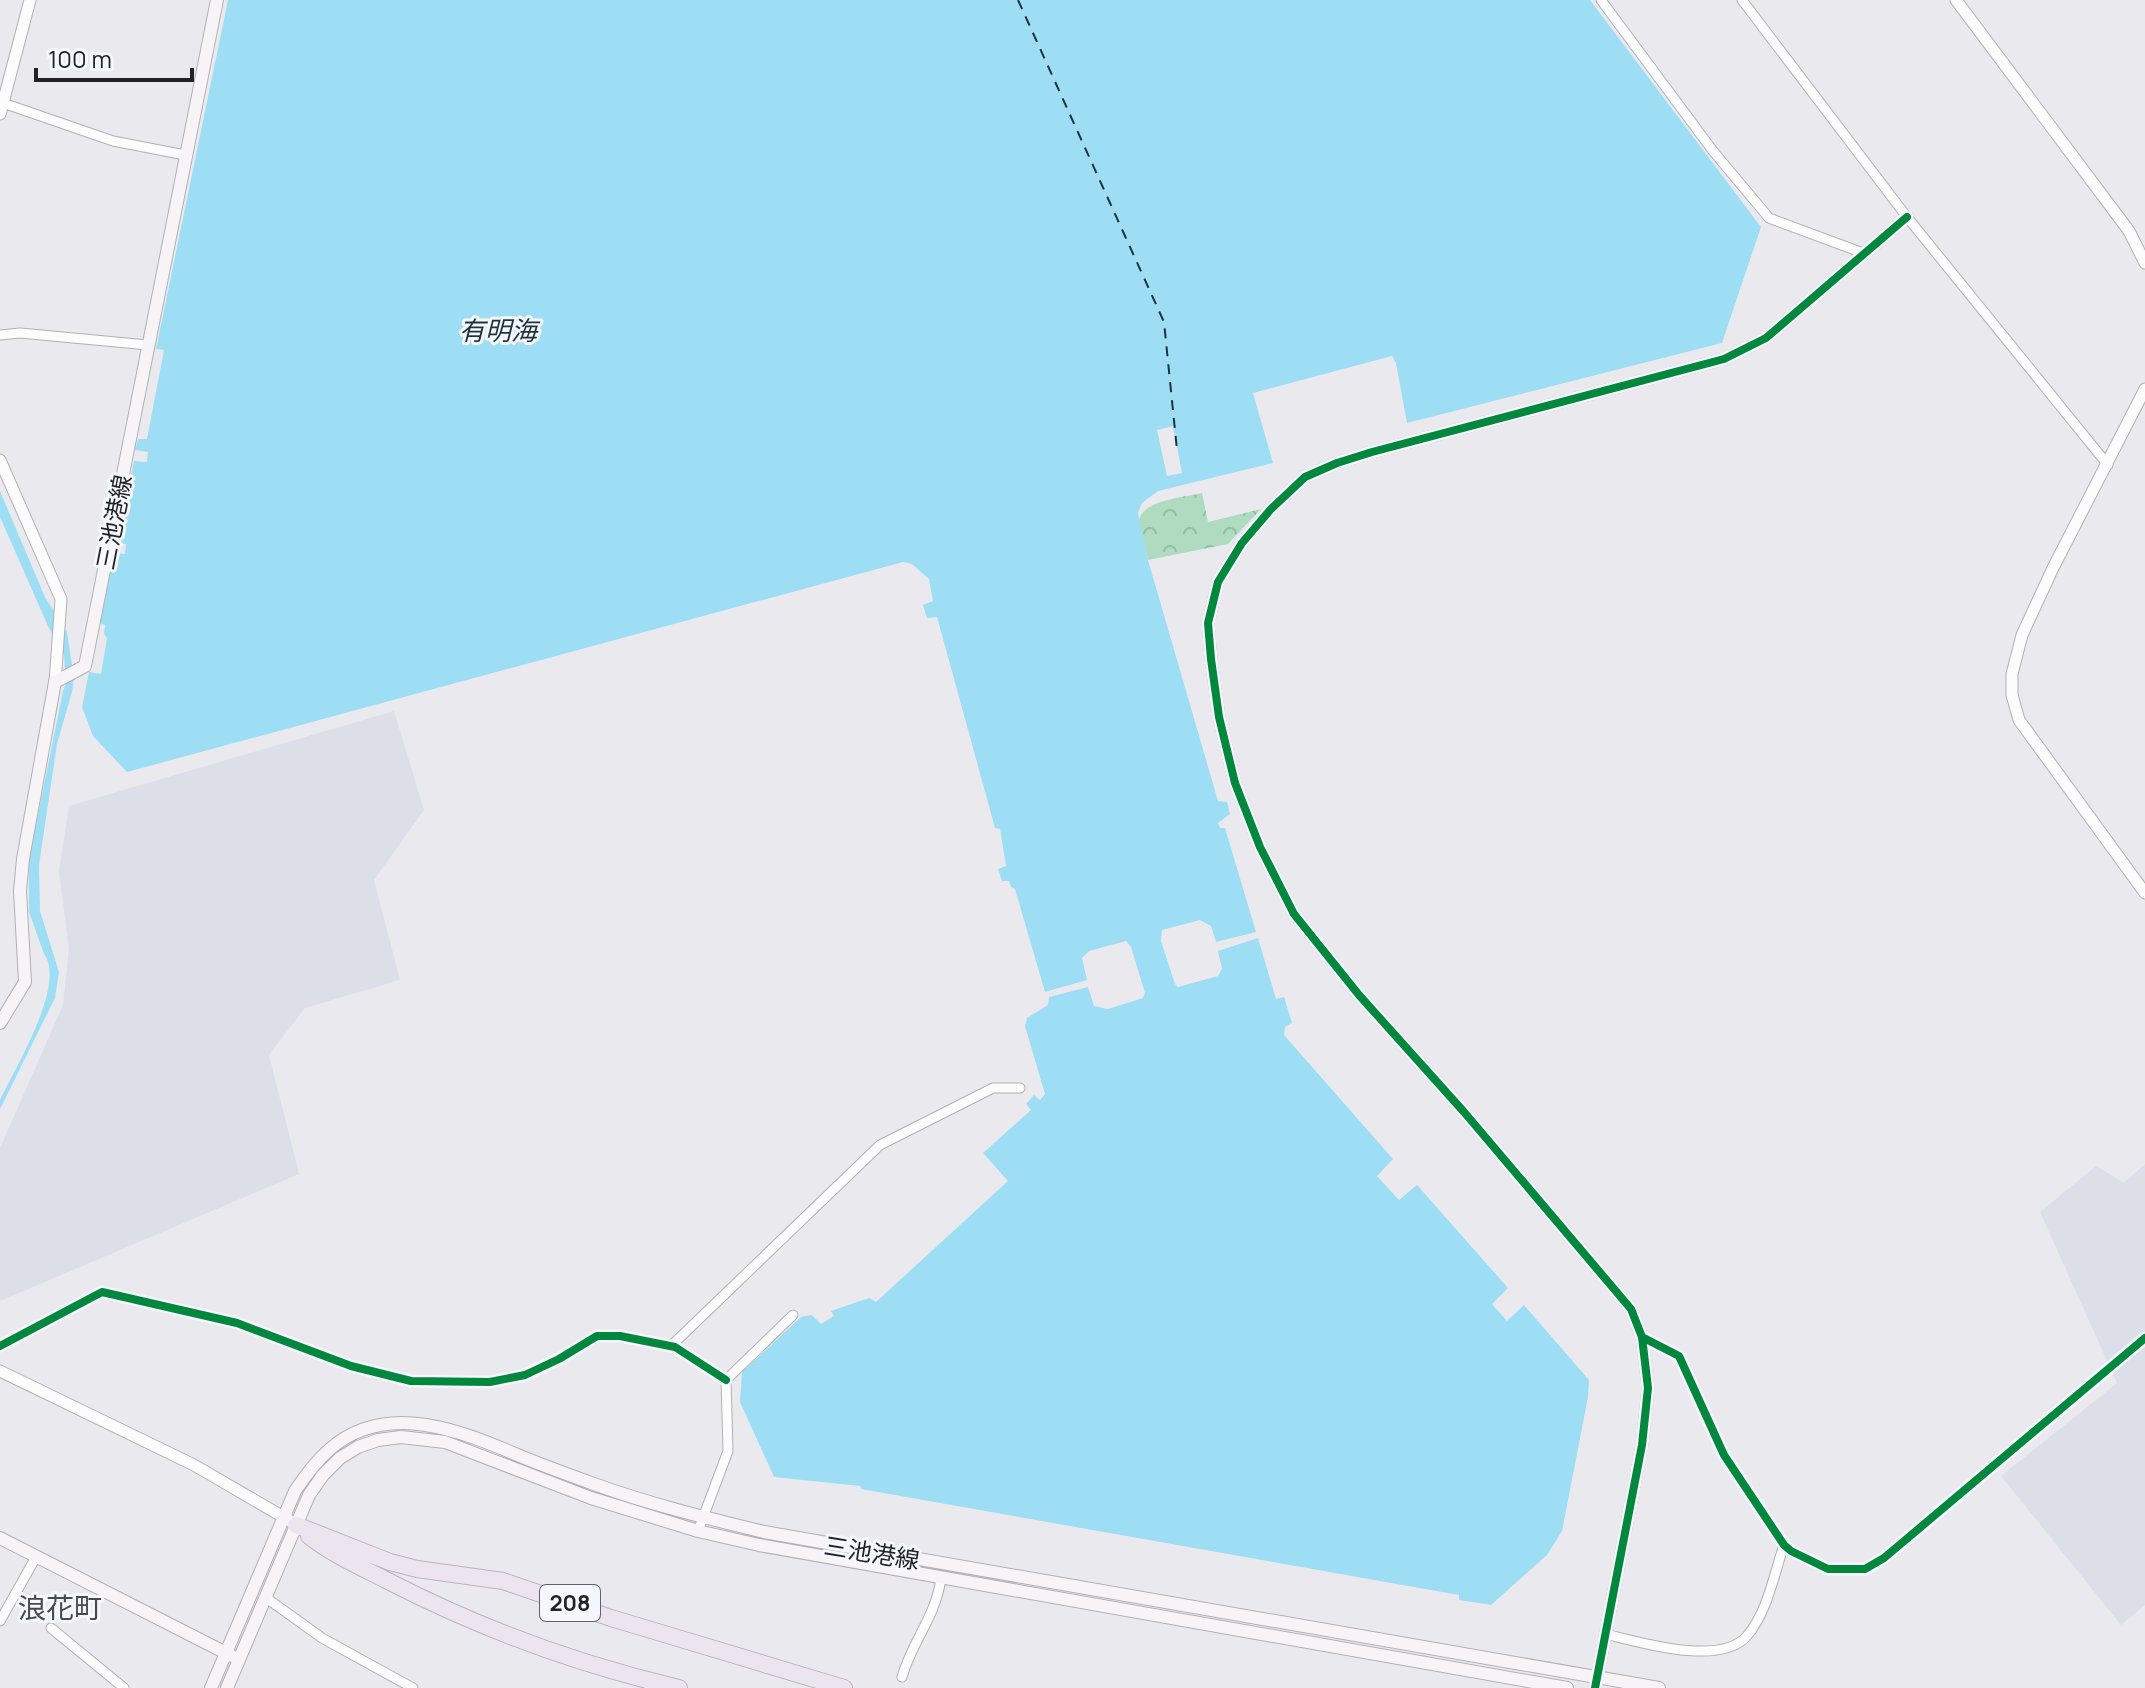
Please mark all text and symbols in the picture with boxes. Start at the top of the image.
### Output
scale bar [36,32,192,82]
text: 100 m [48,42,112,75]
water label: 有明海 [459,312,541,348]
street label: 三池港線 [88,472,138,572]
street label: 三池港線 [822,1528,922,1576]
road number: 208 [540,1585,600,1621]
district label: 浪花町 [18,1588,102,1626]

